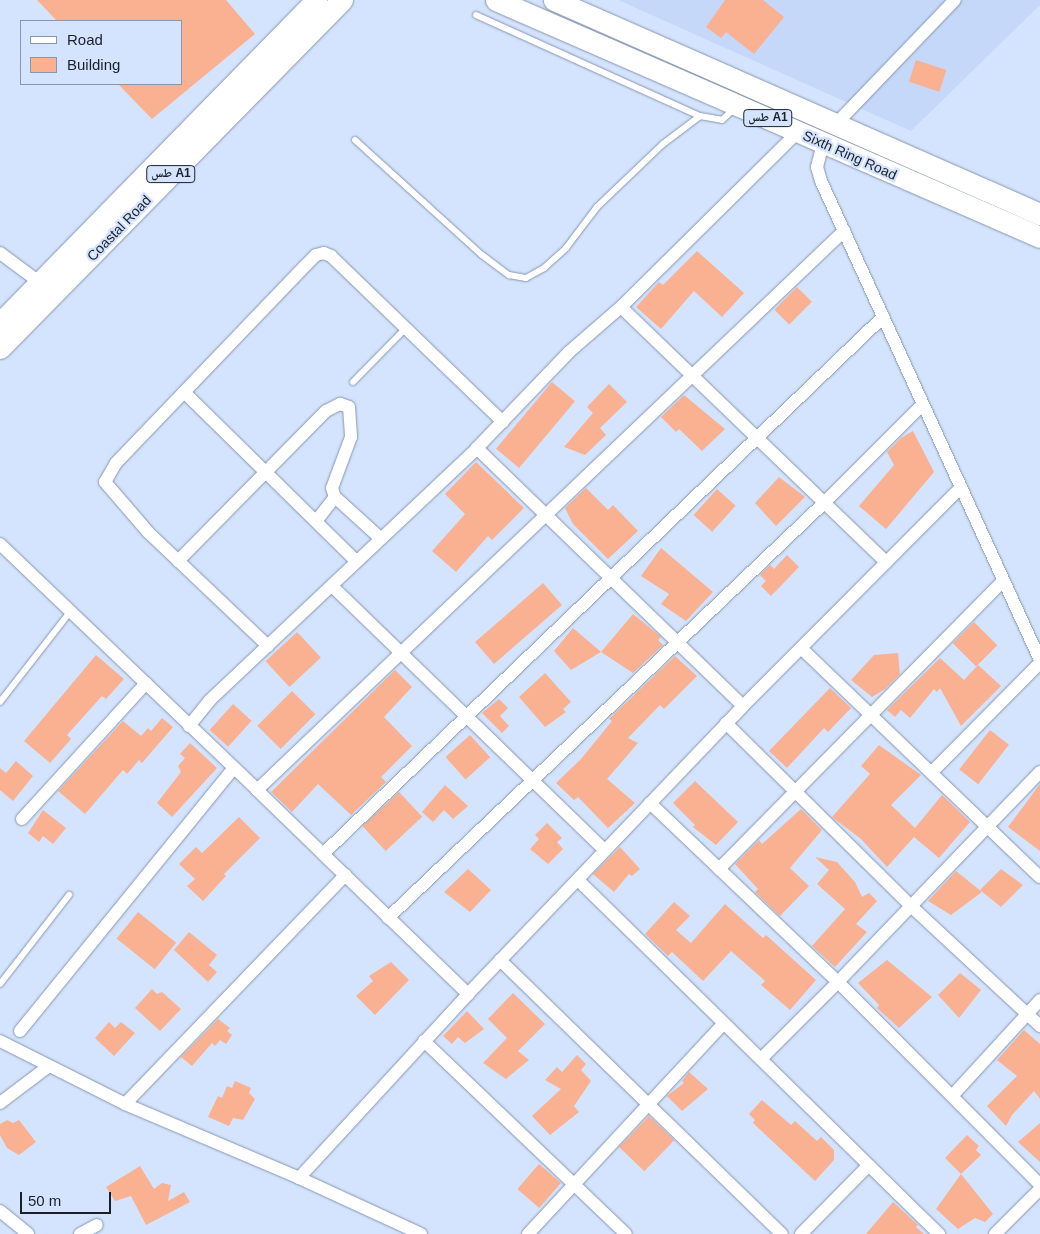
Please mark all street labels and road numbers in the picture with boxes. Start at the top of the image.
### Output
road number: طس A1 [743,109,793,128]
street label: Sixth Ring Road [800,127,900,183]
road number: طس A1 [146,164,196,183]
street label: Coastal Road [83,192,155,264]

